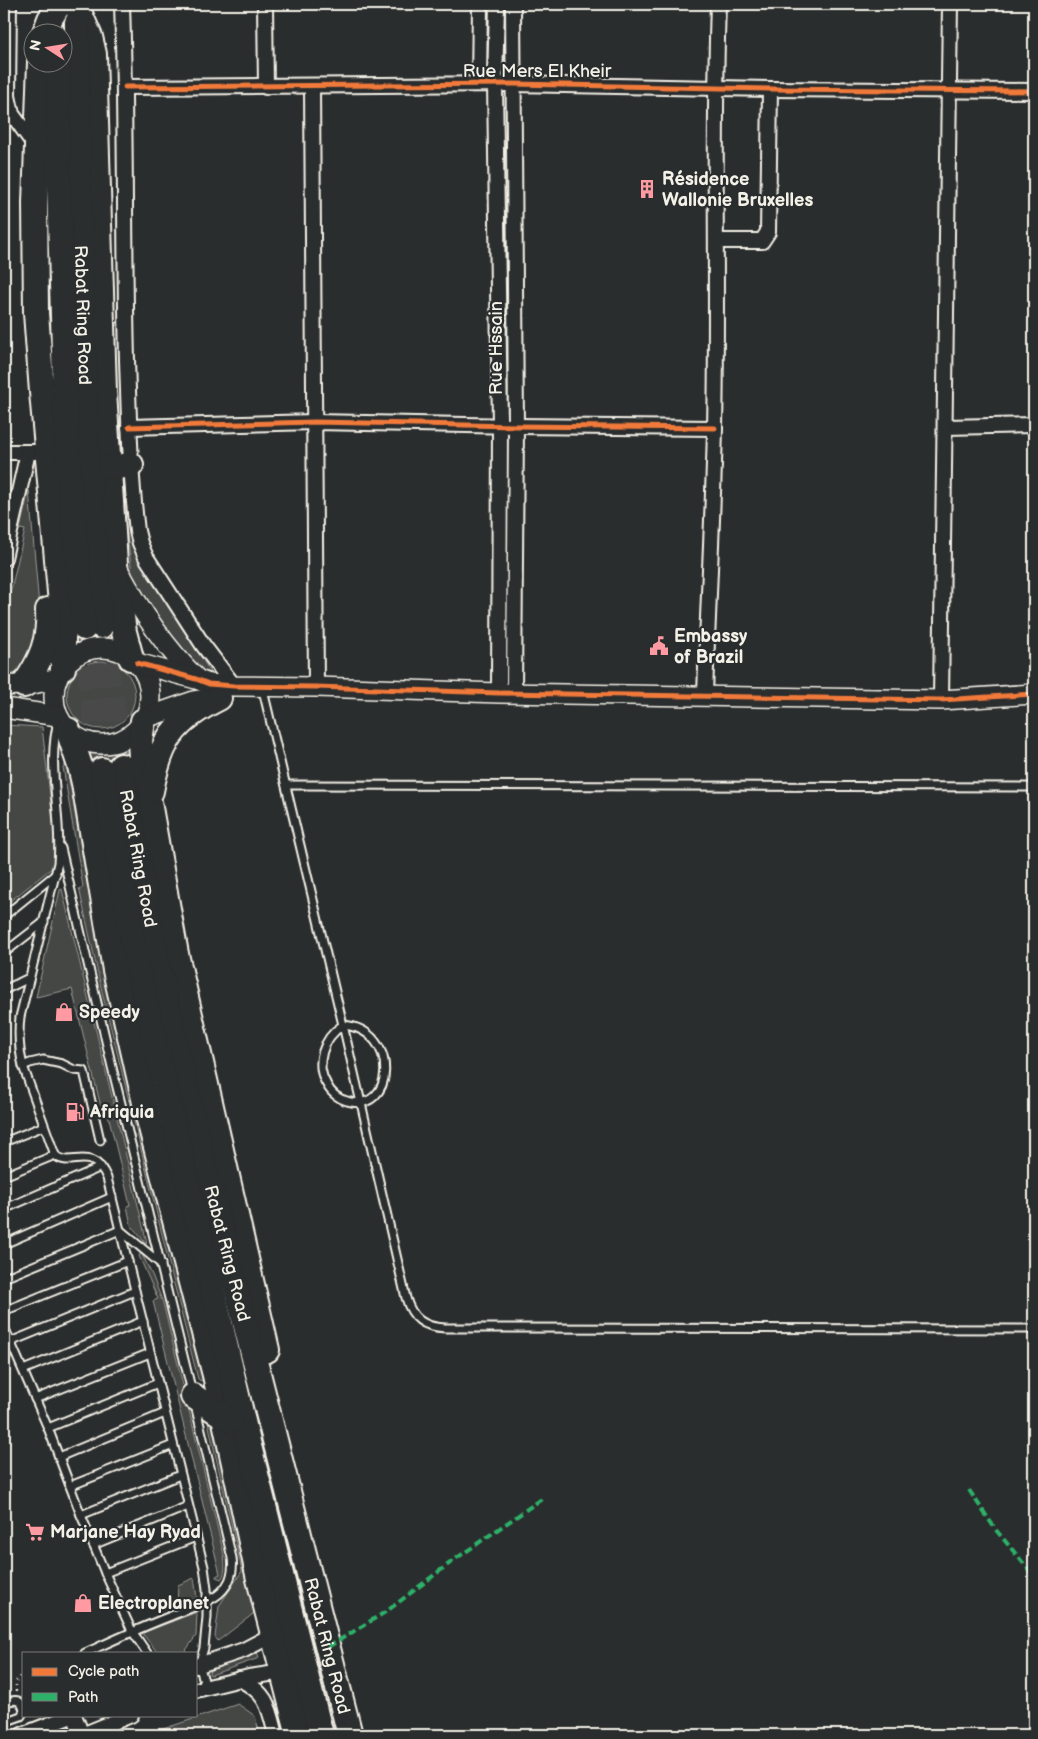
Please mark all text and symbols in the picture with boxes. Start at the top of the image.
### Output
north arrow [22,22,72,72]
text: N [26,38,45,52]
street label: Rue Mers El Kheir [463,61,612,82]
place label: Résidence Wallonie Bruxelles [662,169,813,211]
building icon: Résidence Wallonie Bruxelles [636,178,658,200]
street label: Rabat Ring Road [70,245,95,385]
street label: Rue Hssain [486,301,507,395]
place label: Embassy of Brazil [674,626,748,668]
public building icon: Embassy of Brazil [648,635,670,657]
street label: Rabat Ring Road [115,788,161,929]
shop icon: Speedy [53,1001,75,1023]
place label: Speedy [79,1002,140,1023]
fuel station icon: Afriquia [64,1101,86,1123]
place label: Afriquia [89,1102,154,1123]
street label: Rabat Ring Road [200,1183,254,1324]
supermarket icon: Marjane Hay Ryad [24,1521,46,1543]
place label: Marjane Hay Ryad [50,1522,201,1543]
street label: Rabat Ring Road [299,1576,354,1716]
shop icon: Electroplanet [72,1592,94,1614]
place label: Electroplanet [98,1593,209,1614]
legend [22,1652,198,1716]
text: Cycle path [68,1662,139,1681]
text: Path [68,1688,98,1707]

